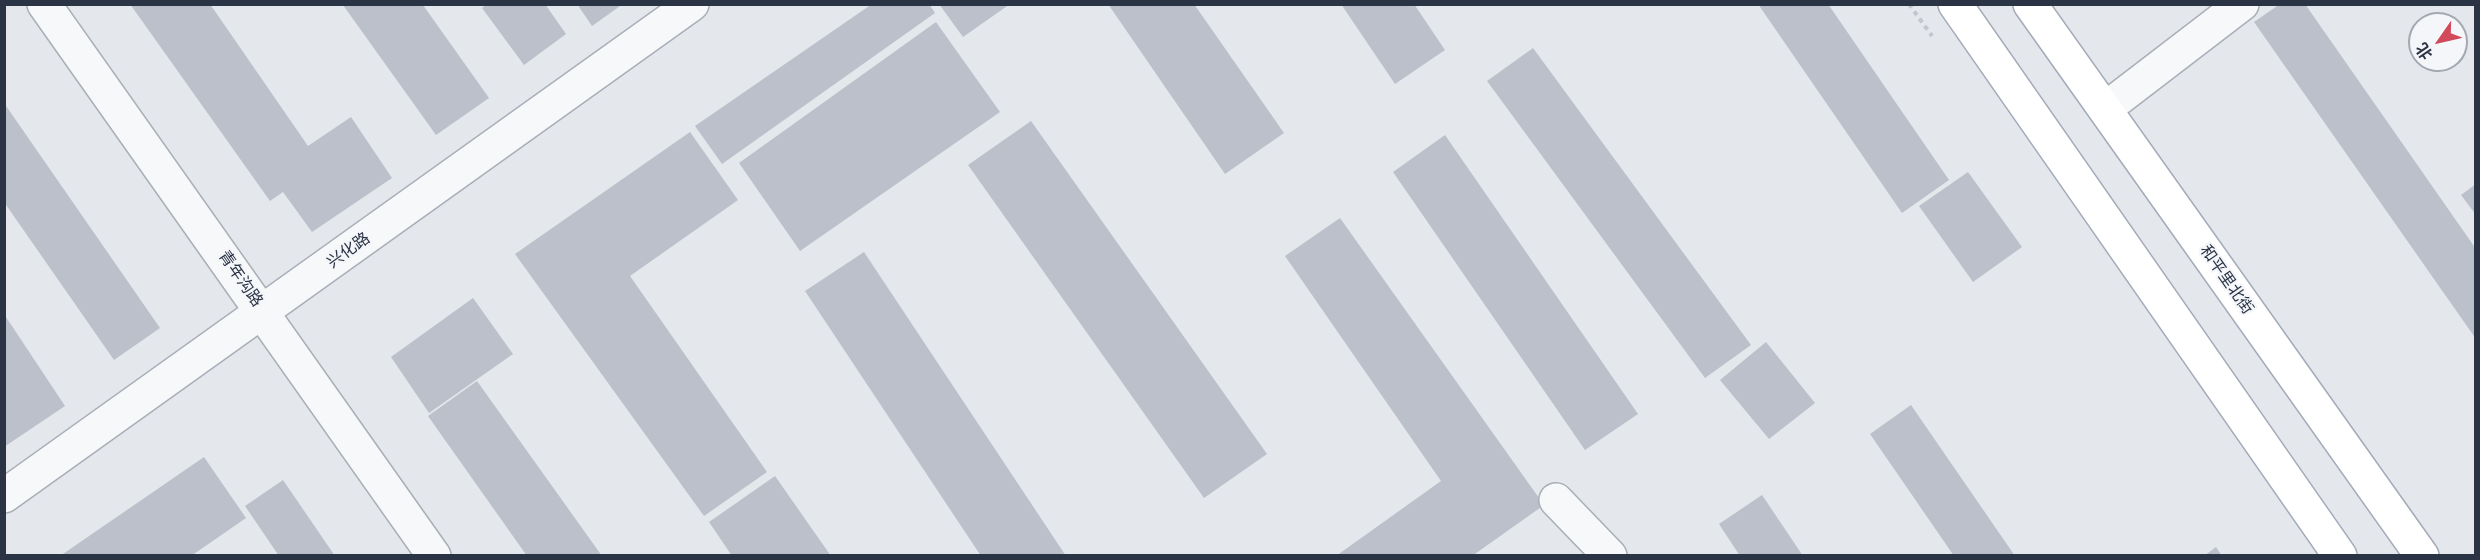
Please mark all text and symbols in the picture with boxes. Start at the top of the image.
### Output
north arrow [2408,12,2468,72]
text: 北 [2411,39,2438,64]
street label: 兴化路 [324,229,374,273]
street label: 和平里北街 [2195,242,2257,318]
street label: 青年沟路 [214,247,266,311]

